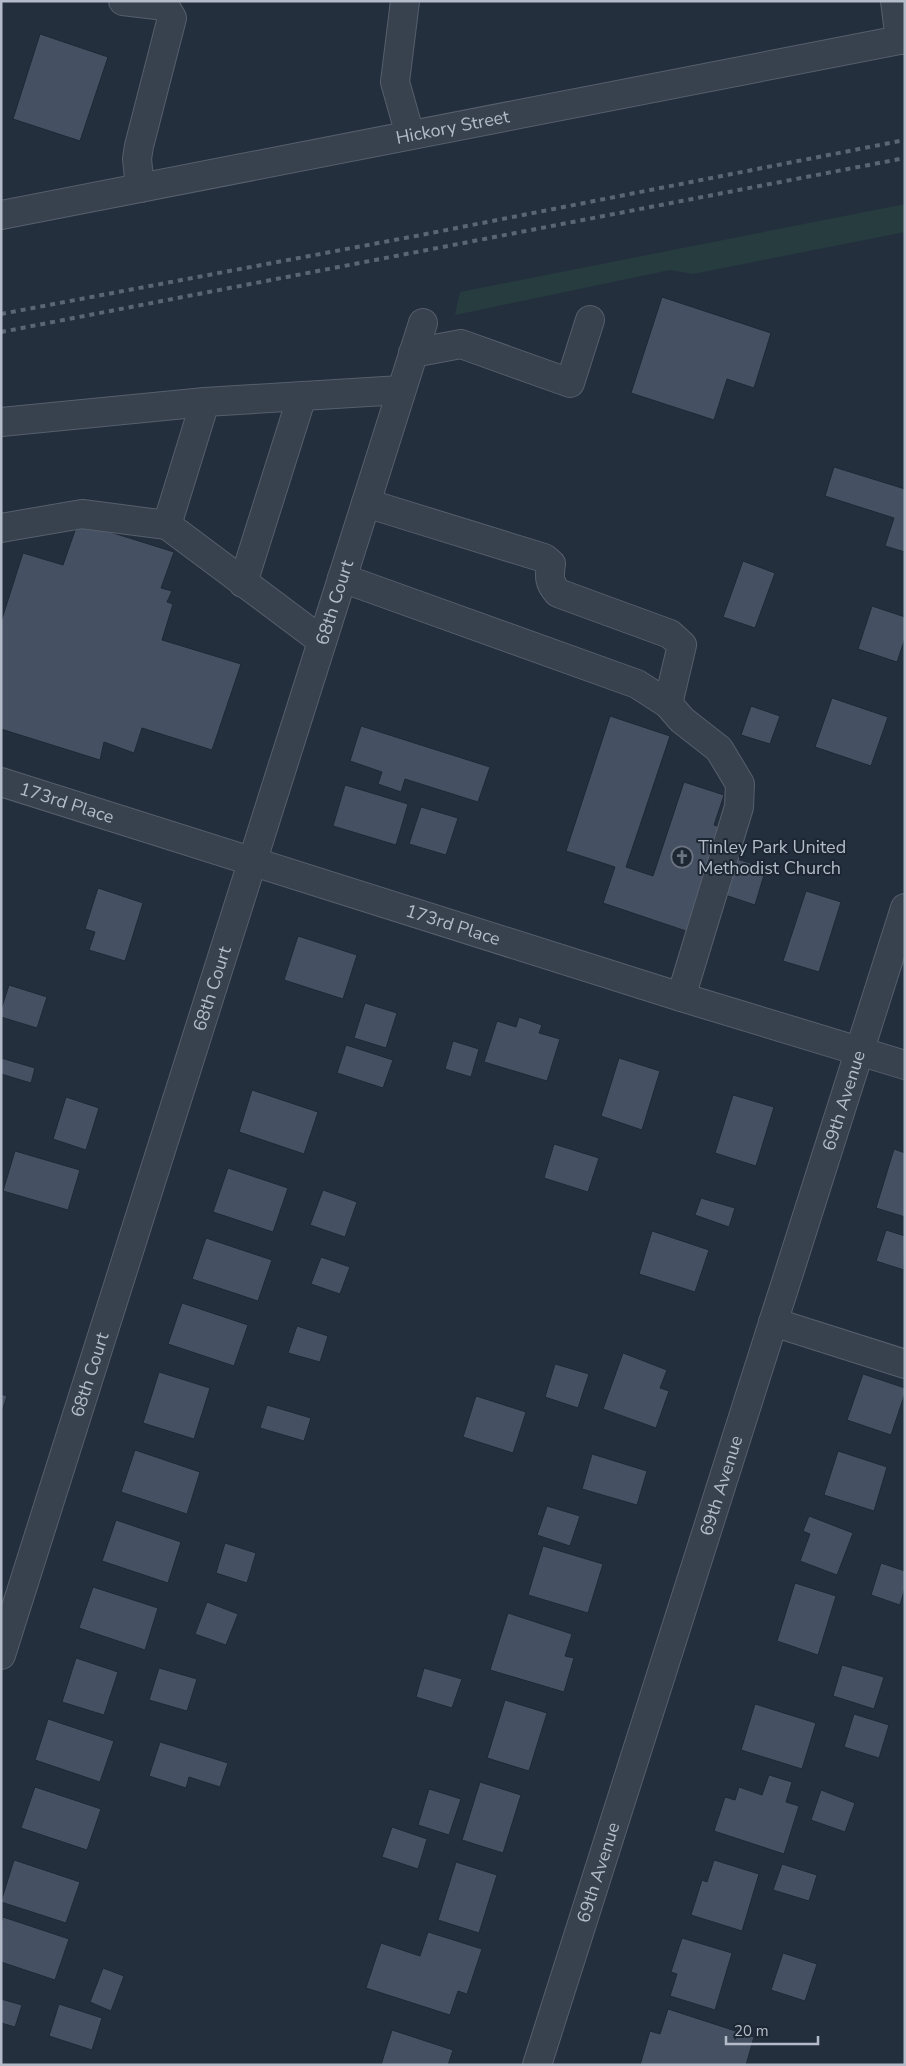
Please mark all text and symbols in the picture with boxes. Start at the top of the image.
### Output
street label: Hickory Street [394,104,512,150]
street label: 68th Court [310,556,359,648]
street label: 173rd Place [16,777,117,829]
place label: Tinley Park United Methodist Church [698,835,846,880]
church icon: Tinley Park United Methodist Church [670,845,694,869]
street label: 173rd Place [403,899,503,951]
street label: 68th Court [187,943,237,1034]
street label: 69th Avenue [817,1047,871,1154]
street label: 68th Court [65,1329,115,1420]
street label: 69th Avenue [694,1432,748,1539]
street label: 69th Avenue [571,1819,625,1926]
scale bar [726,2014,818,2046]
text: 20 m [734,2021,769,2041]

